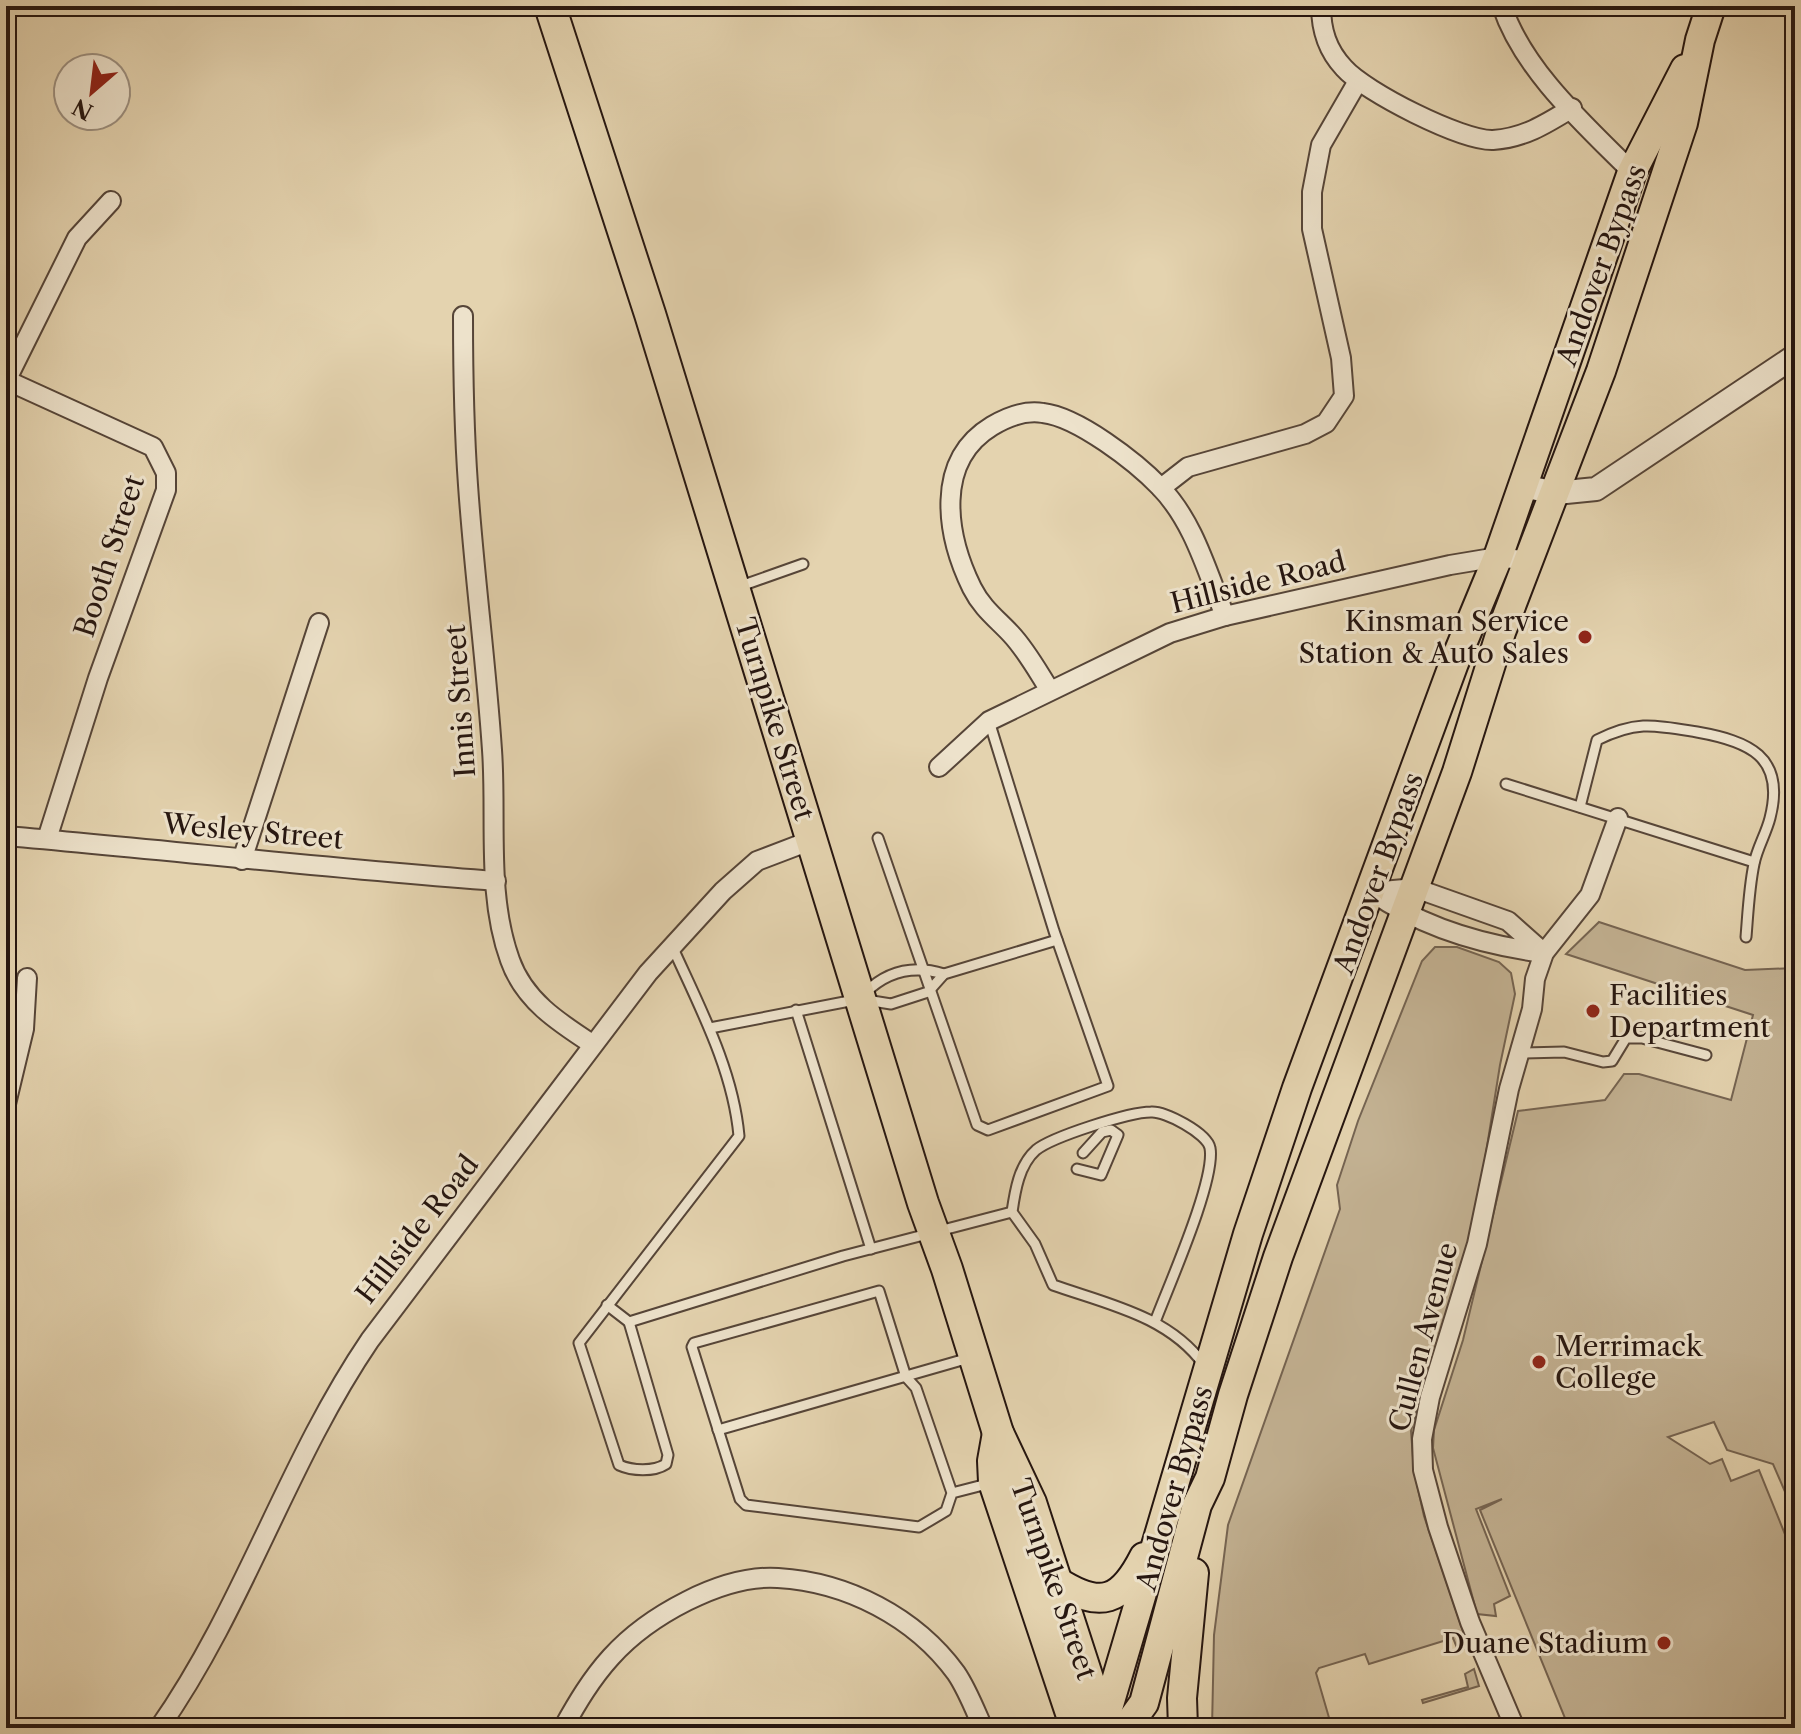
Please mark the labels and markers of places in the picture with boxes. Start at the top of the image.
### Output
place label: Kinsman Service Station & Auto Sales [1298,604,1569,670]
marker: Kinsman Service Station & Auto Sales [1576,628,1594,646]
place label: Facilities Department [1609,978,1770,1044]
marker: Facilities Department [1584,1002,1602,1020]
place label: Merrimack College [1555,1329,1704,1395]
marker: Merrimack College [1530,1353,1548,1371]
place label: Duane Stadium [1442,1626,1648,1660]
marker: Duane Stadium [1655,1634,1673,1652]

